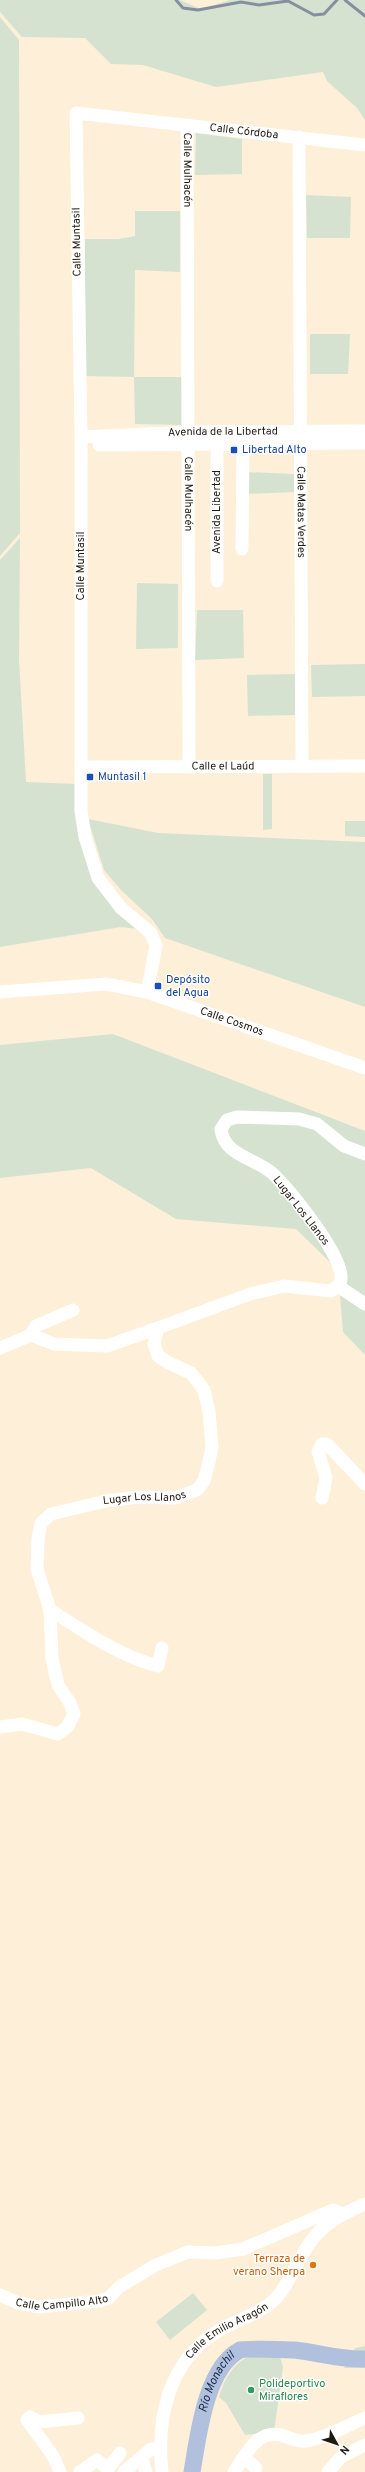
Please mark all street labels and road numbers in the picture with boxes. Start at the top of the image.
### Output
street label: Calle Córdoba [209,121,279,142]
street label: Calle Mulhacén [180,132,194,208]
street label: Calle Muntasil [69,207,85,277]
street label: Avenida de la Libertad [168,424,278,440]
street label: Calle Mulhacén [181,456,195,532]
street label: Calle Matas Verdes [294,466,308,558]
street label: Avenida Libertad [210,470,224,554]
street label: Calle Muntasil [74,532,88,600]
street label: Calle el Laúd [191,759,255,774]
street label: Calle Cosmos [198,1004,266,1039]
street label: Lugar Los Llanos [270,1174,332,1248]
street label: Lugar Los Llanos [102,1487,188,1508]
street label: Calle Campillo Alto [14,2292,110,2314]
street label: Calle Emilio Aragón [183,2300,271,2362]

